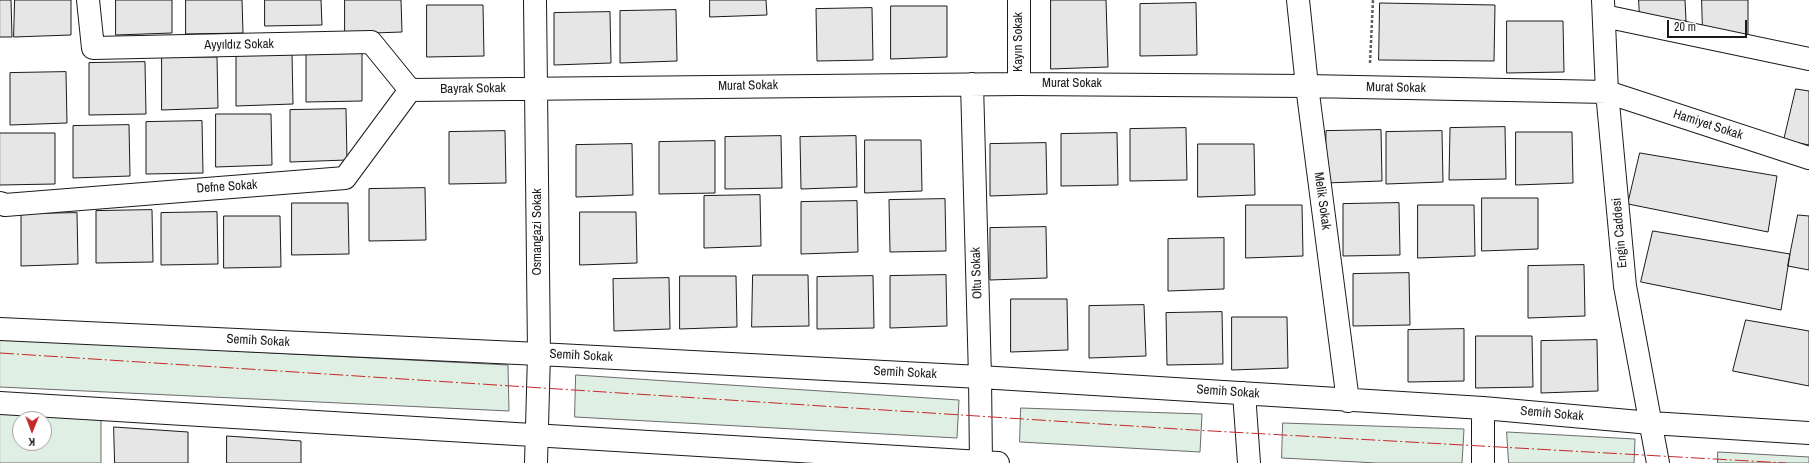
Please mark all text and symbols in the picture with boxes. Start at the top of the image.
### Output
street label: Kayın Sokak [1011,12,1027,72]
scale bar [1669,12,1749,38]
text: 20 m [1674,19,1696,35]
street label: Ayyıldız Sokak [204,37,274,53]
street label: Murat Sokak [1042,76,1102,92]
street label: Murat Sokak [718,78,778,94]
street label: Murat Sokak [1366,80,1426,96]
street label: Bayrak Sokak [440,81,506,97]
street label: Hamiyet Sokak [1671,106,1745,144]
street label: Melik Sokak [1310,171,1334,231]
street label: Defne Sokak [196,177,258,197]
street label: Osmangazi Sokak [530,188,546,276]
street label: Engin Caddesi [1609,197,1631,269]
street label: Oltu Sokak [968,247,986,299]
street label: Semih Sokak [226,332,290,350]
street label: Semih Sokak [549,347,613,365]
street label: Semih Sokak [873,364,937,382]
street label: Semih Sokak [1196,382,1260,402]
street label: Semih Sokak [1520,403,1584,425]
north arrow [12,411,52,451]
text: K [28,435,35,449]

